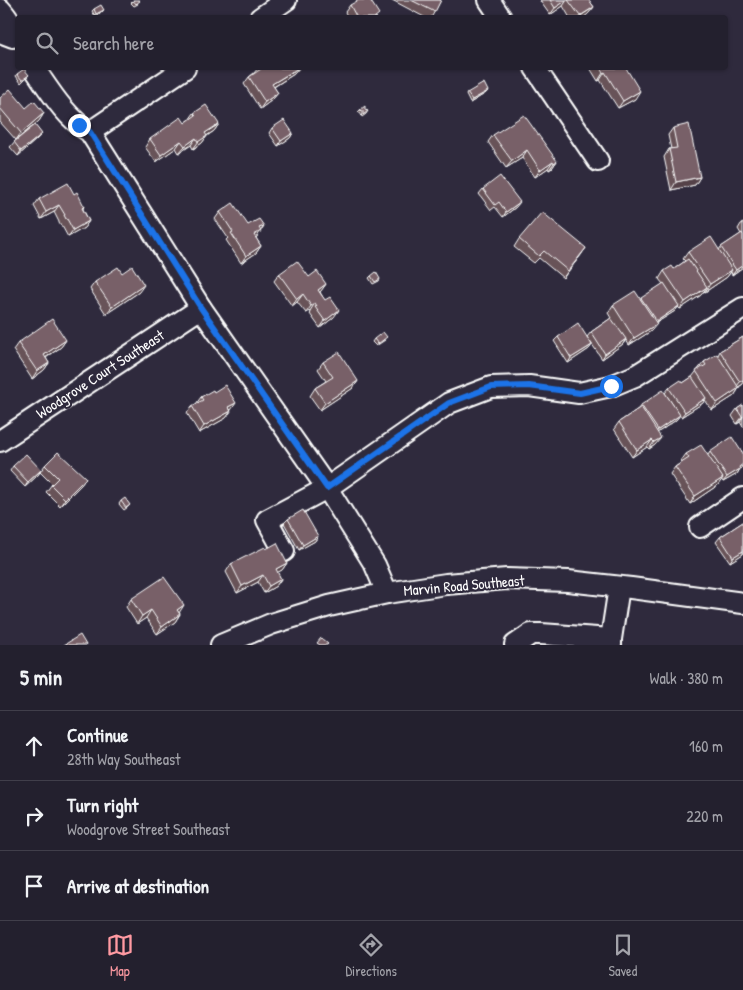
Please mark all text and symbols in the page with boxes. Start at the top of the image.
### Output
search box [15,15,728,70]
icon: search [33,29,61,57]
text: Search here [73,30,154,56]
route end [68,114,91,137]
street label: Woodgrove Court Southeast [32,324,169,423]
route start [600,375,623,398]
street label: Marvin Road Southeast [403,569,526,601]
text: 5 min [20,663,62,692]
text: Walk · 380 m [650,667,723,689]
text: Continue [67,722,128,748]
icon: ahead [20,732,48,760]
text: 160 m [689,735,723,757]
text: 28th Way Southeast [67,748,181,770]
text: Turn right [67,792,138,818]
icon: right [20,802,48,830]
text: 220 m [686,805,723,827]
text: Woodgrove Street Southeast [67,818,230,840]
icon: arrive [20,872,48,900]
text: Arrive at destination [67,873,209,899]
tab: Map [106,931,134,980]
tab: Directions [345,931,397,980]
tab: Saved [609,931,637,980]

